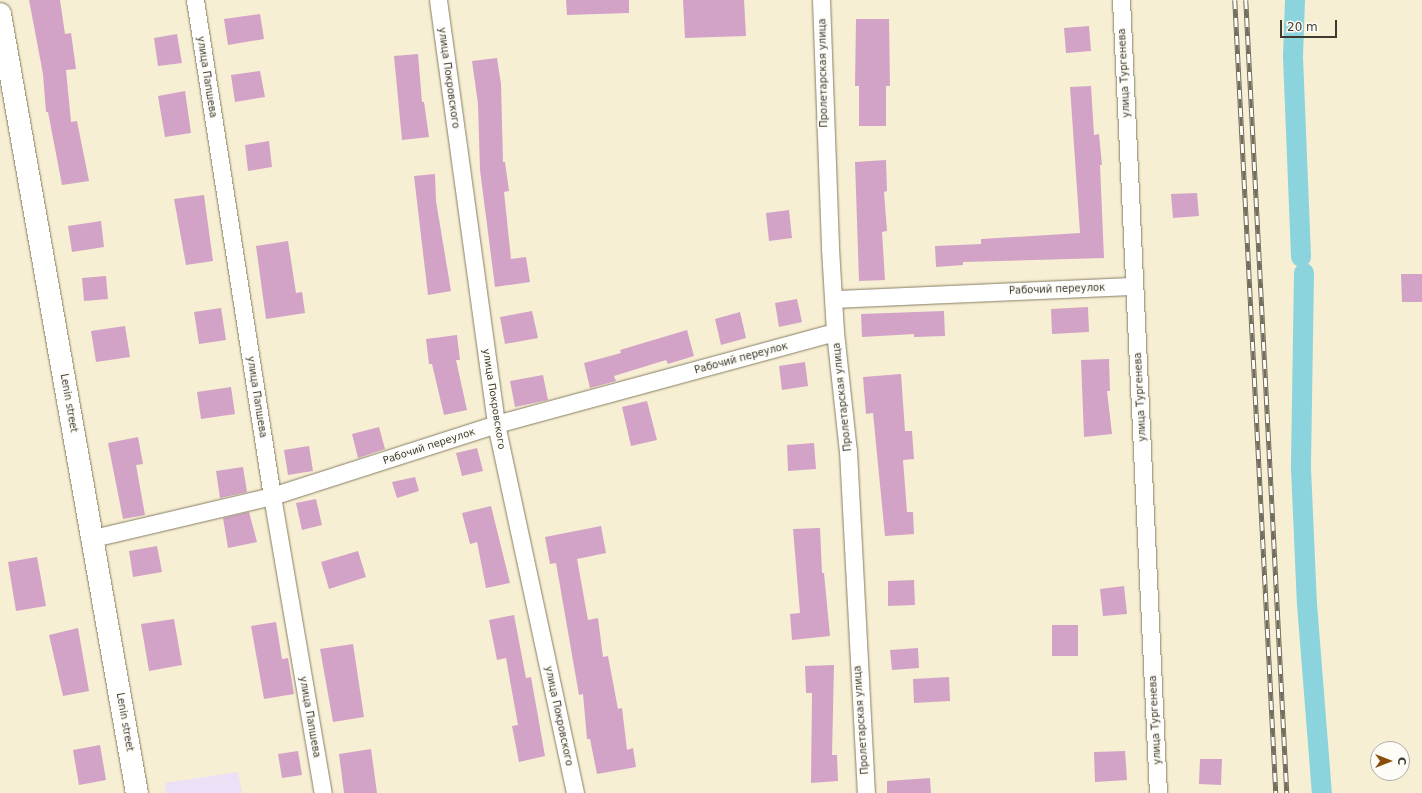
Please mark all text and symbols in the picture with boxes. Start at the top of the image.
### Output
scale bar [1282,12,1339,38]
street label: Пролетарская улица [816,18,830,128]
text: 20 m [1287,20,1318,34]
street label: улица Покровского [436,27,462,129]
street label: улица Тургенева [1116,28,1132,118]
street label: улица Папшева [195,35,219,119]
street label: Рабочий переулок [1009,281,1105,297]
street label: Рабочий переулок [693,340,789,376]
street label: Пролетарская улица [830,342,854,452]
street label: улица Покровского [480,348,508,450]
street label: улица Тургенева [1132,352,1148,442]
street label: улица Папшева [245,355,269,439]
street label: Lenin street [58,373,80,433]
street label: Рабочий переулок [381,425,477,467]
street label: улица Покровского [543,665,575,767]
street label: Пролетарская улица [851,665,871,775]
street label: улица Папшева [297,675,323,759]
street label: улица Тургенева [1147,675,1163,765]
street label: Lenin street [114,692,136,752]
north arrow [1370,741,1410,781]
text: С [1395,757,1408,765]

